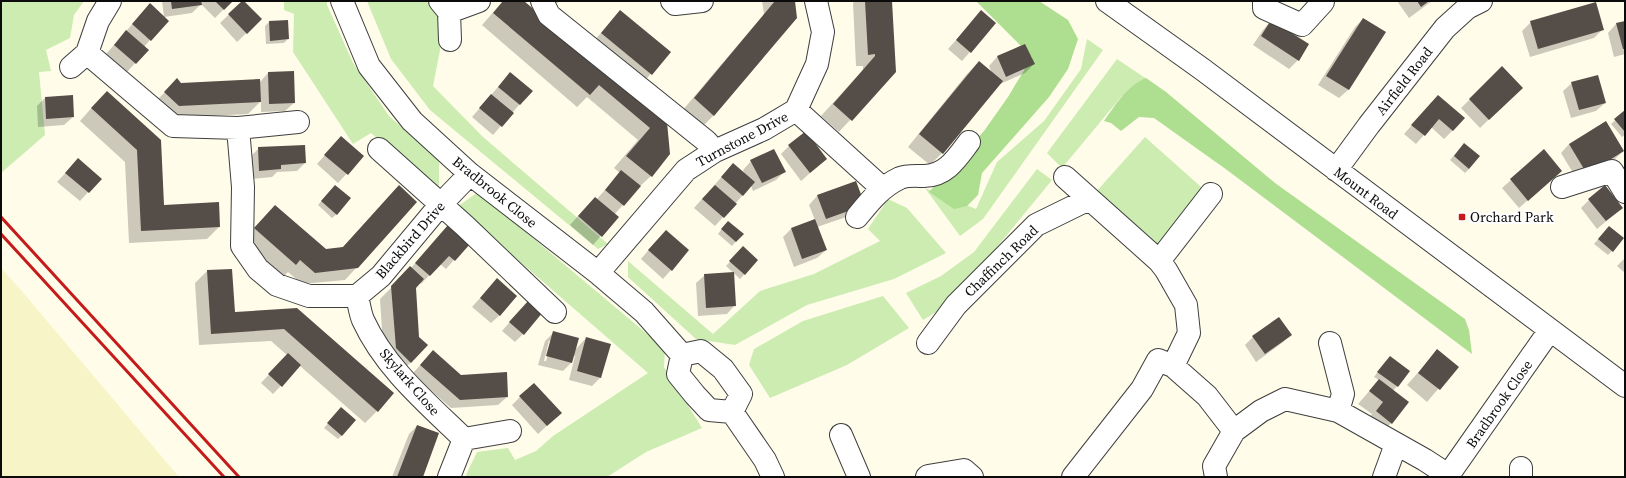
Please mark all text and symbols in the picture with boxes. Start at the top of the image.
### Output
street label: Airfield Road [1371,42,1437,119]
street label: Turnstone Drive [692,106,792,172]
street label: Bradbrook Close [448,152,542,232]
street label: Mount Road [1330,162,1402,224]
street label: Blackbird Drive [371,197,449,283]
place label: Orchard Park [1470,207,1554,227]
marker: Orchard Park [1457,212,1467,222]
street label: Chaffinch Road [960,221,1042,301]
street label: Skylark Close [375,344,445,420]
street label: Bradbrook Close [1461,356,1537,452]

